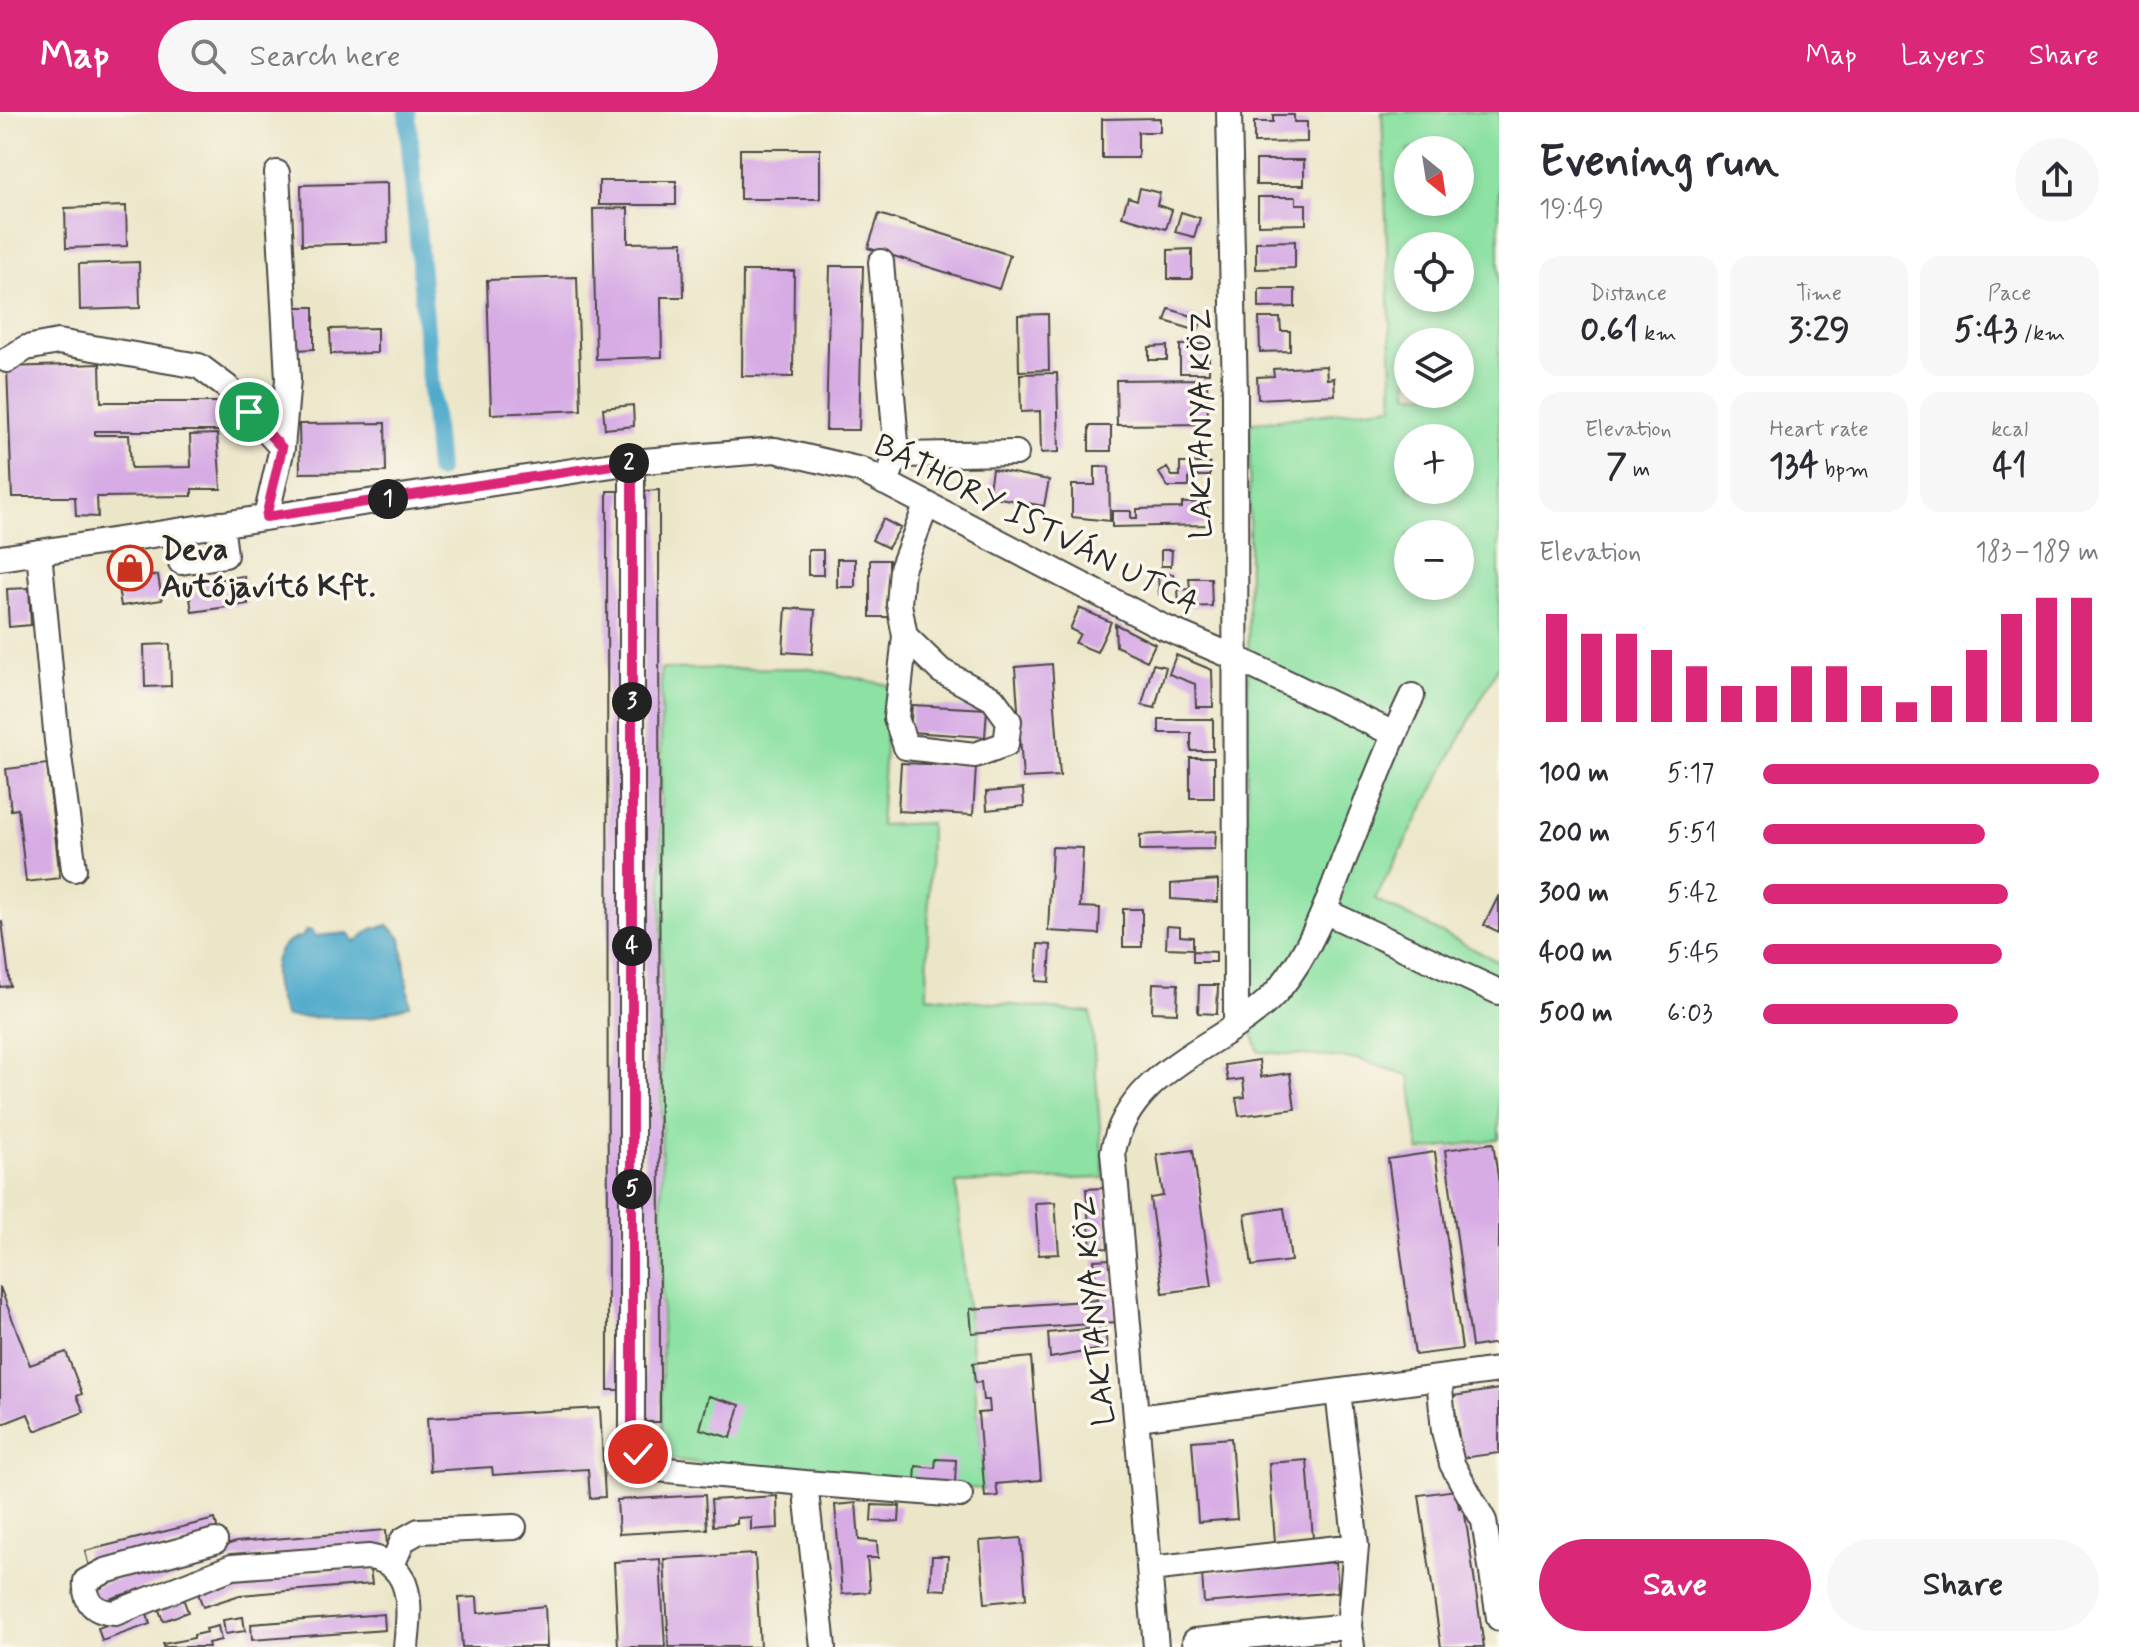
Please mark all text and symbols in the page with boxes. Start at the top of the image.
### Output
search box [158,20,718,92]
text: Map [40,32,110,81]
icon: search [186,34,230,78]
text: Search here [250,37,401,76]
text: Map [1806,38,1857,75]
text: Layers [1901,38,1985,75]
text: Share [2029,38,2099,75]
text: Evening run [1539,134,1779,192]
north arrow [1394,136,1474,216]
map controls [1394,136,1474,600]
button: share [2015,138,2099,222]
text: 19:49 [1539,193,1604,227]
button: locate [1394,232,1474,312]
text: Distance [1590,280,1667,308]
text: Time [1796,280,1842,308]
text: Pace [1988,280,2032,308]
text: 0.61 [1580,308,1638,353]
text: 3:29 [1788,308,1850,353]
text: 5:43 [1954,308,2018,353]
street label: LAKTANYA KÖZ [1181,309,1223,539]
text: km [1638,320,1676,348]
text: /km [2018,320,2065,348]
button: layers [1394,328,1474,408]
pin [215,378,283,446]
icon: arrive [227,390,271,434]
text: Elevation [1585,416,1672,444]
text: Heart rate [1770,416,1868,444]
text: kcal [1991,416,2028,444]
button: + [1394,424,1474,504]
street label: BÁTHORY ISTVÁN UTCA [866,425,1206,625]
pin: 2 [609,443,649,483]
text: 7 [1606,444,1627,489]
text: 134 [1769,444,1819,489]
text: 41 [1992,444,2027,489]
text: 2 [624,449,634,477]
text: m [1627,456,1650,484]
text: bpm [1819,456,1869,484]
pin: 1 [368,479,408,519]
text: 1 [383,485,393,513]
button: − [1394,520,1474,600]
place label: Deva Autójavító Kft. [161,529,376,608]
text: Elevation [1539,536,1641,570]
text: 183–189 m [1975,536,2099,570]
shop icon: Deva Autójavító Kft. [106,544,154,592]
pin: 3 [612,682,652,722]
text: 3 [627,688,637,716]
text: 100 m [1539,757,1609,791]
text: 5:17 [1667,757,1714,791]
text: 200 m [1539,817,1610,851]
text: 5:51 [1667,817,1716,851]
text: 300 m [1539,877,1609,911]
text: 5:42 [1667,877,1718,911]
pin: 4 [612,926,652,966]
text: 4 [626,932,638,960]
text: 400 m [1539,937,1612,971]
text: 5:45 [1667,937,1719,971]
text: 500 m [1539,997,1613,1031]
text: 6:03 [1667,997,1713,1031]
pin: 5 [612,1169,652,1209]
text: 5 [625,1175,639,1203]
street label: LAKTANYA KÖZ [1064,1195,1126,1427]
pin [604,1420,672,1488]
icon: check [616,1432,660,1476]
button: Save [1539,1539,1811,1631]
button: Share [1827,1539,2099,1631]

